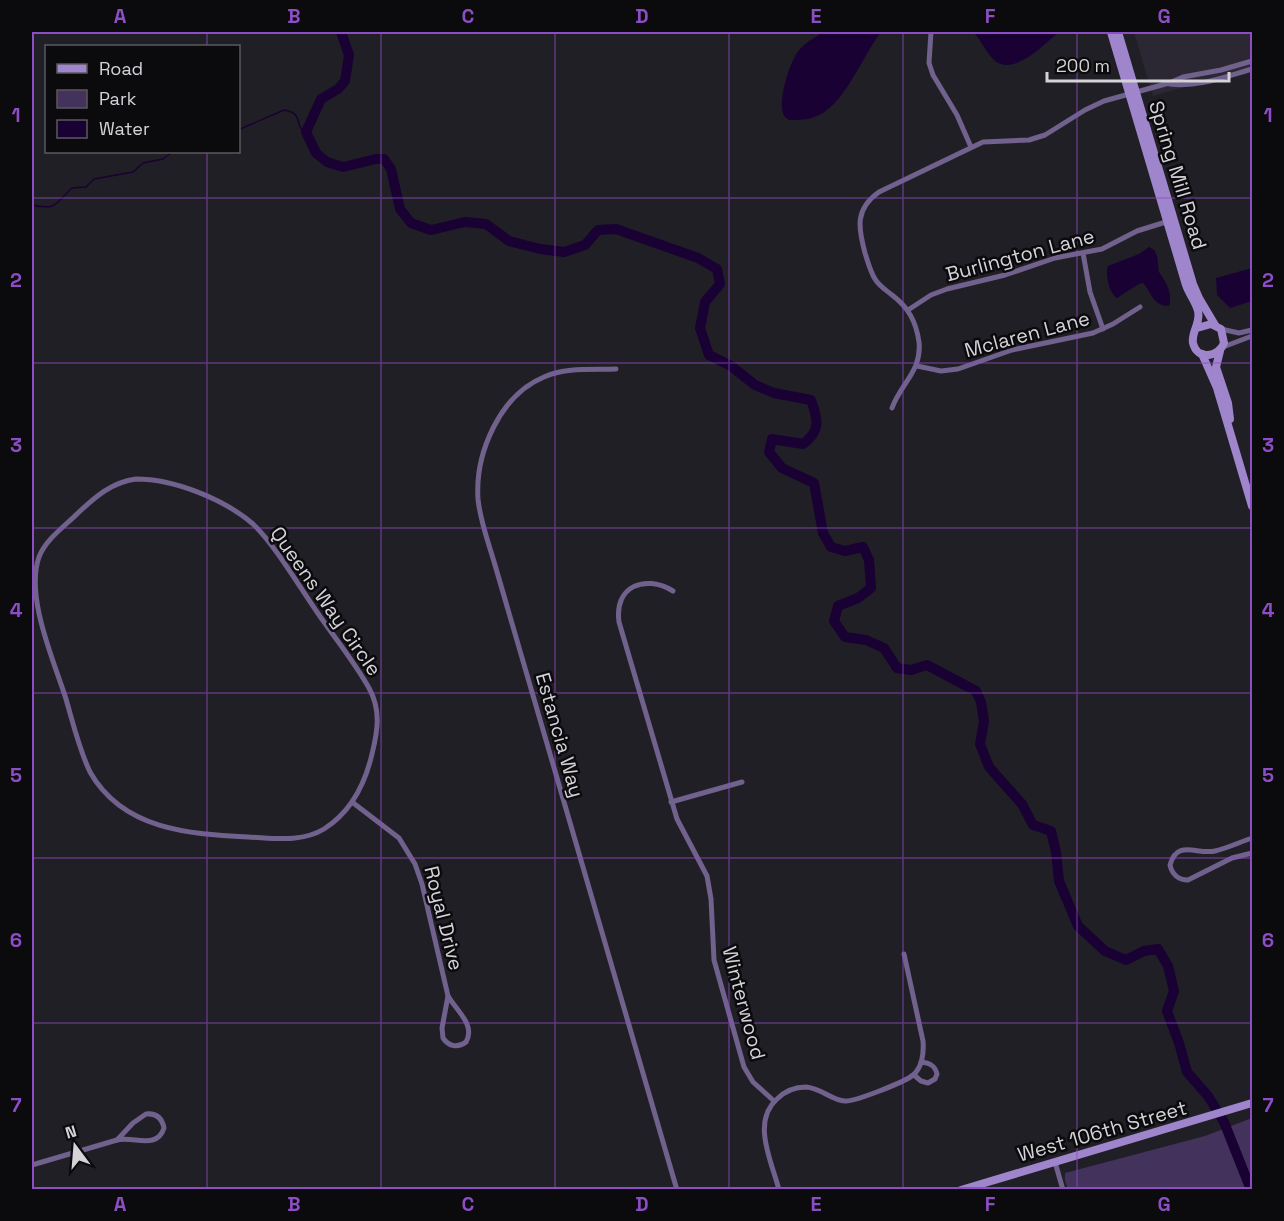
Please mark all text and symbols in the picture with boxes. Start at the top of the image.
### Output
text: A [114,3,127,29]
text: B [287,3,301,29]
text: C [462,3,475,29]
text: D [635,3,649,29]
text: E [810,3,822,29]
text: F [985,3,996,29]
text: G [1157,3,1171,29]
legend [45,45,240,153]
scale bar [1047,45,1228,83]
text: 200 m [1056,54,1110,77]
text: Road [99,57,143,80]
text: Park [99,87,137,110]
street label: Spring Mill Road [1143,98,1213,252]
text: 1 [11,102,21,128]
text: 1 [1263,102,1273,128]
text: Water [99,117,150,140]
street label: Burlington Lane [943,223,1097,287]
text: 2 [10,267,22,293]
text: 2 [1262,267,1274,293]
street label: Mclaren Lane [962,305,1092,363]
text: 3 [10,432,22,458]
text: 3 [1262,432,1274,458]
street label: Queens Way Circle [265,521,387,681]
text: 4 [10,597,23,623]
text: 4 [1262,597,1275,623]
street label: Estancia Way [530,670,590,800]
text: 5 [10,762,22,788]
text: 5 [1262,762,1274,788]
street label: Royal Drive [418,863,470,973]
text: 6 [10,927,22,953]
text: 6 [1262,927,1274,953]
street label: Winterwood [716,944,772,1062]
text: 7 [10,1092,22,1118]
text: 7 [1262,1092,1274,1118]
street label: West 106th Street [1014,1094,1190,1168]
north arrow [45,1116,105,1176]
text: N [63,1120,79,1144]
text: A [114,1191,127,1217]
text: B [287,1191,301,1217]
text: C [462,1191,475,1217]
text: D [635,1191,649,1217]
text: E [810,1191,822,1217]
text: F [985,1191,996,1217]
text: G [1157,1191,1171,1217]

